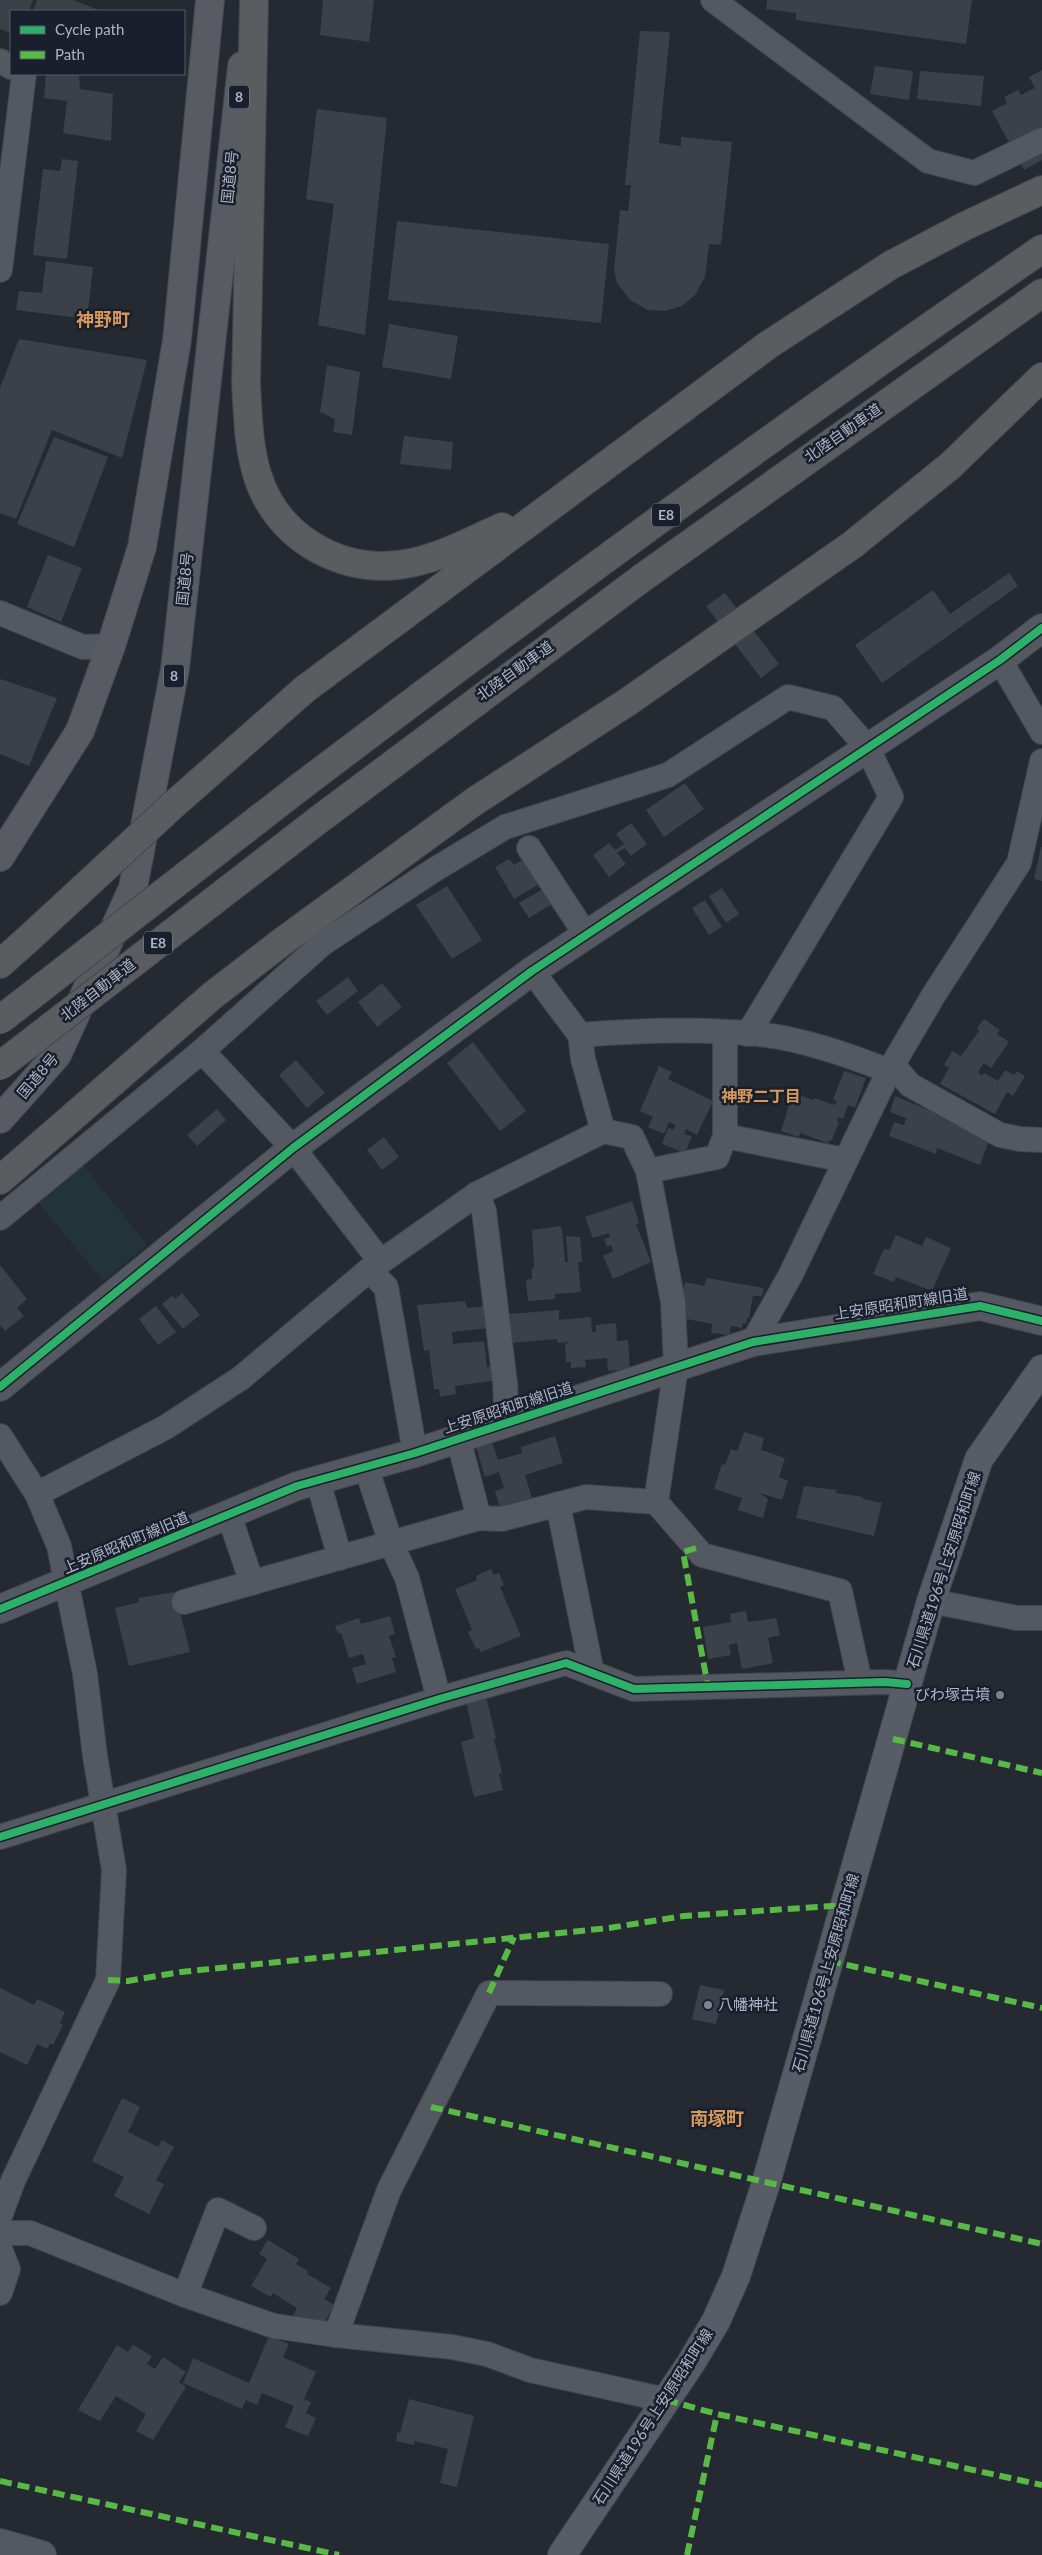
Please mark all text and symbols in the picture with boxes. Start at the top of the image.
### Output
legend [10,10,185,75]
text: Cycle path [55,20,124,38]
text: Path [55,45,85,63]
road number: 8 [229,85,249,108]
street label: 国道8号 [217,149,241,205]
district label: 神野町 [76,308,130,330]
street label: 北陸自動車道 [800,399,884,465]
road number: E8 [652,504,680,526]
street label: 国道8号 [172,551,196,607]
street label: 北陸自動車道 [473,636,556,704]
road number: 8 [164,664,184,688]
road number: E8 [144,931,172,954]
street label: 北陸自動車道 [56,954,138,1024]
street label: 国道8号 [13,1049,61,1102]
district label: 神野二丁目 [721,1086,801,1105]
street label: 上安原昭和町線旧道 [833,1284,969,1322]
street label: 上安原昭和町線旧道 [441,1378,575,1436]
street label: 石川県道196号上安原昭和町線 [903,1469,983,1670]
street label: 上安原昭和町線旧道 [60,1507,191,1577]
place label: びわ塚古墳 [915,1685,990,1703]
marker: びわ塚古墳 [994,1689,1006,1701]
street label: 石川県道196号上安原昭和町線 [788,1871,862,2074]
place label: 八幡神社 [718,1995,778,2013]
marker: 八幡神社 [702,1999,714,2011]
district label: 南塚町 [690,2107,744,2129]
street label: 石川県道196号上安原昭和町線 [588,2325,716,2508]

